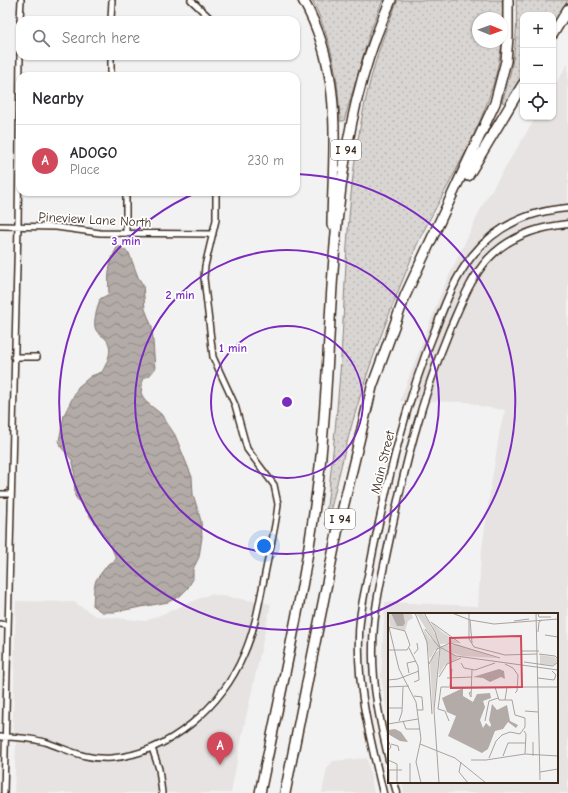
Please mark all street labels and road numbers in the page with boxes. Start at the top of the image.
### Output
road number: I 94 [331,140,361,160]
street label: Pineview Lane North [38,209,152,230]
street label: Main Street [367,428,398,495]
road number: I 94 [325,509,355,529]

